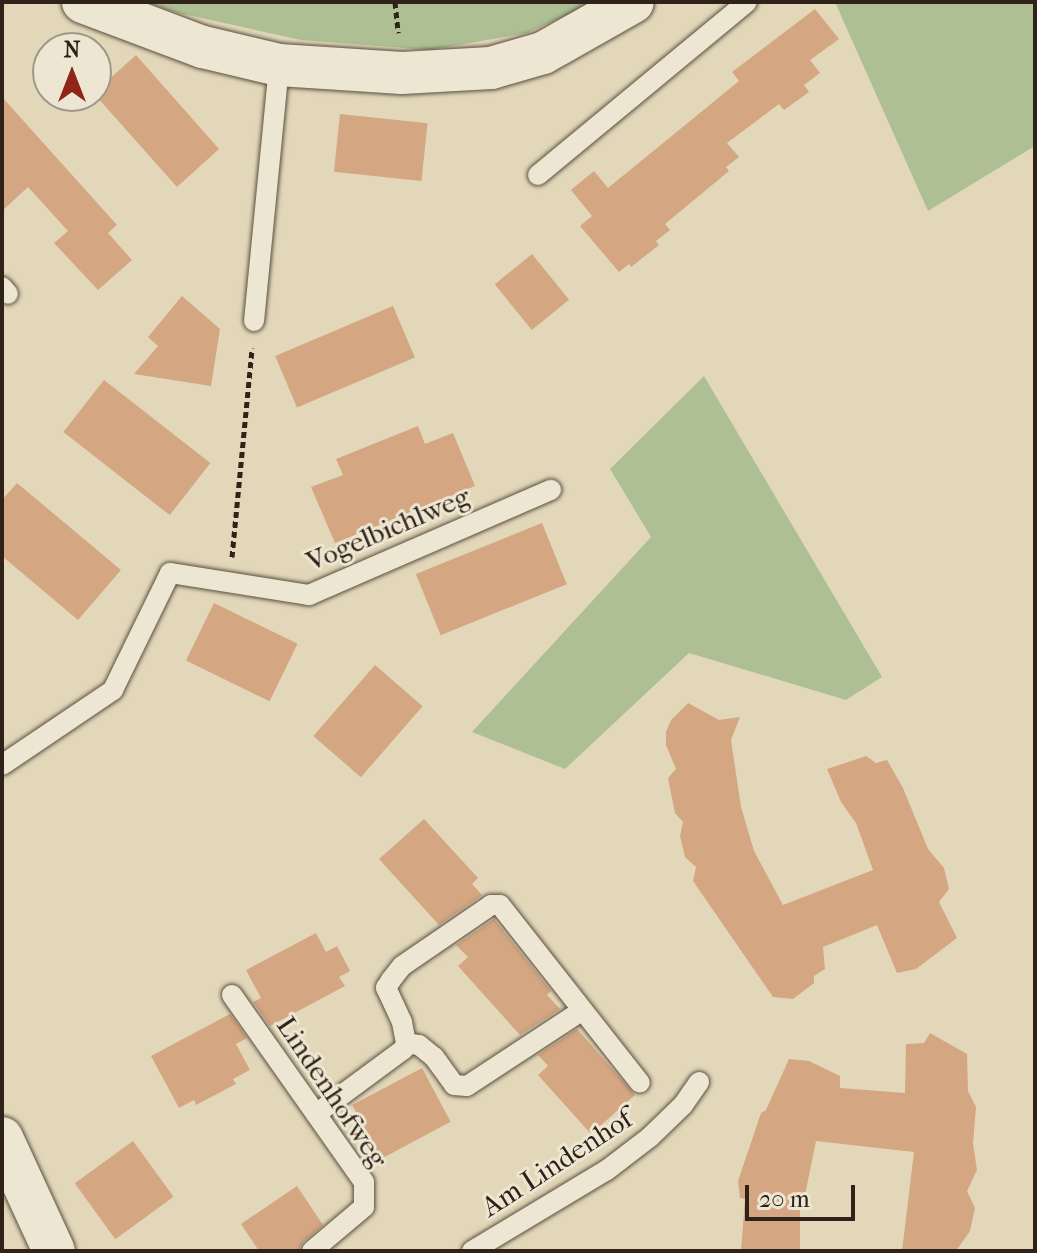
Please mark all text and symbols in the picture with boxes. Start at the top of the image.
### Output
north arrow [32,32,112,112]
text: N [64,37,80,63]
street label: Vogelbichlweg [301,480,475,578]
street label: Lindenhofweg [269,1010,395,1174]
street label: Am Lindenhof [475,1102,639,1224]
scale bar [749,1169,859,1219]
text: 20 m [759,1185,810,1213]

